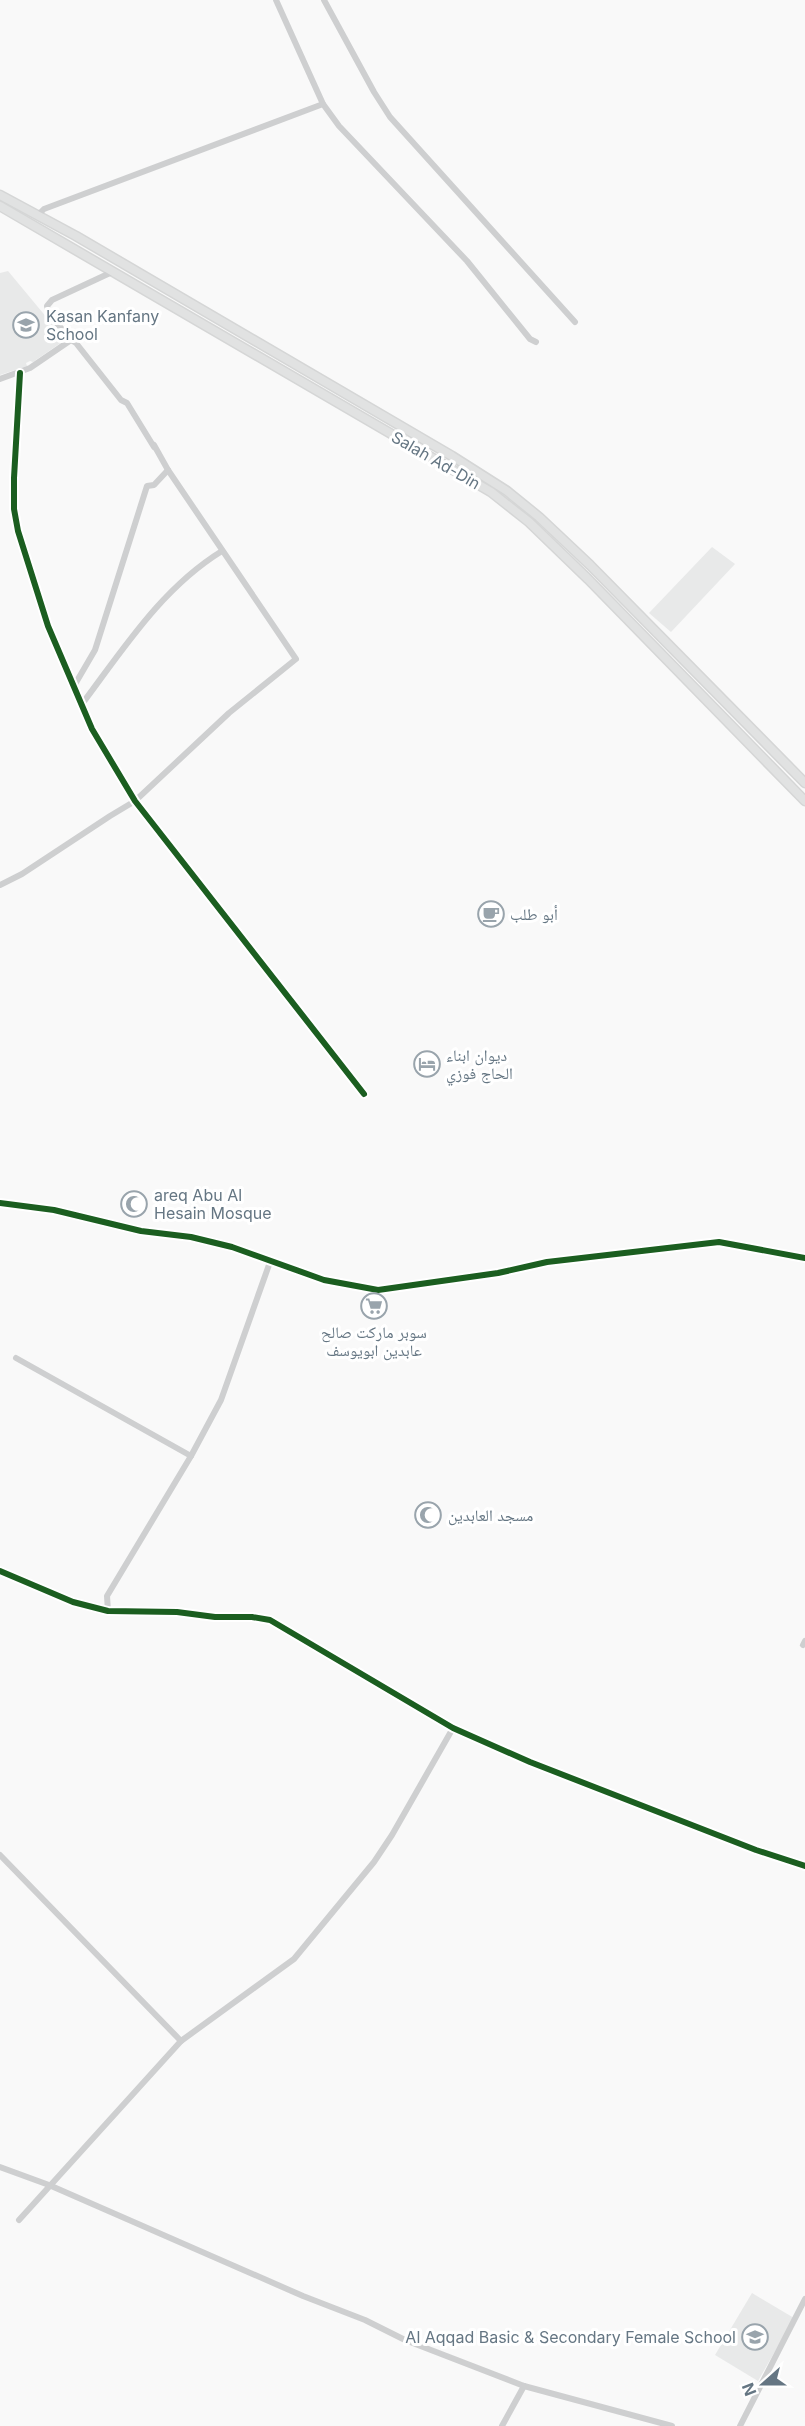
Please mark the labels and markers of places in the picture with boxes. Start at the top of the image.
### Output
place label: Kasan Kanfany School [46,306,159,344]
school or university icon: Kasan Kanfany School [11,310,41,340]
cafe icon: أبو طلب [476,899,506,929]
place label: أبو طلب [510,904,558,924]
place label: ديوان ابناء الحاج فوزي [446,1045,513,1086]
hotel icon: ديوان ابناء الحاج فوزي [412,1049,442,1079]
place label: areq Abu Al Hesain Mosque [154,1185,272,1223]
mosque icon: areq Abu Al Hesain Mosque [119,1189,149,1219]
supermarket icon: سوبر ماركت صالح عابدين ابويوسف [359,1291,389,1321]
place label: سوبر ماركت صالح عابدين ابويوسف [321,1322,427,1361]
mosque icon: مسجد العابدين [413,1500,443,1530]
place label: مسجد العابدين [448,1505,533,1526]
school or university icon: Al Aqqad Basic & Secondary Female School [740,2322,770,2352]
place label: Al Aqqad Basic & Secondary Female School [405,2327,736,2347]

